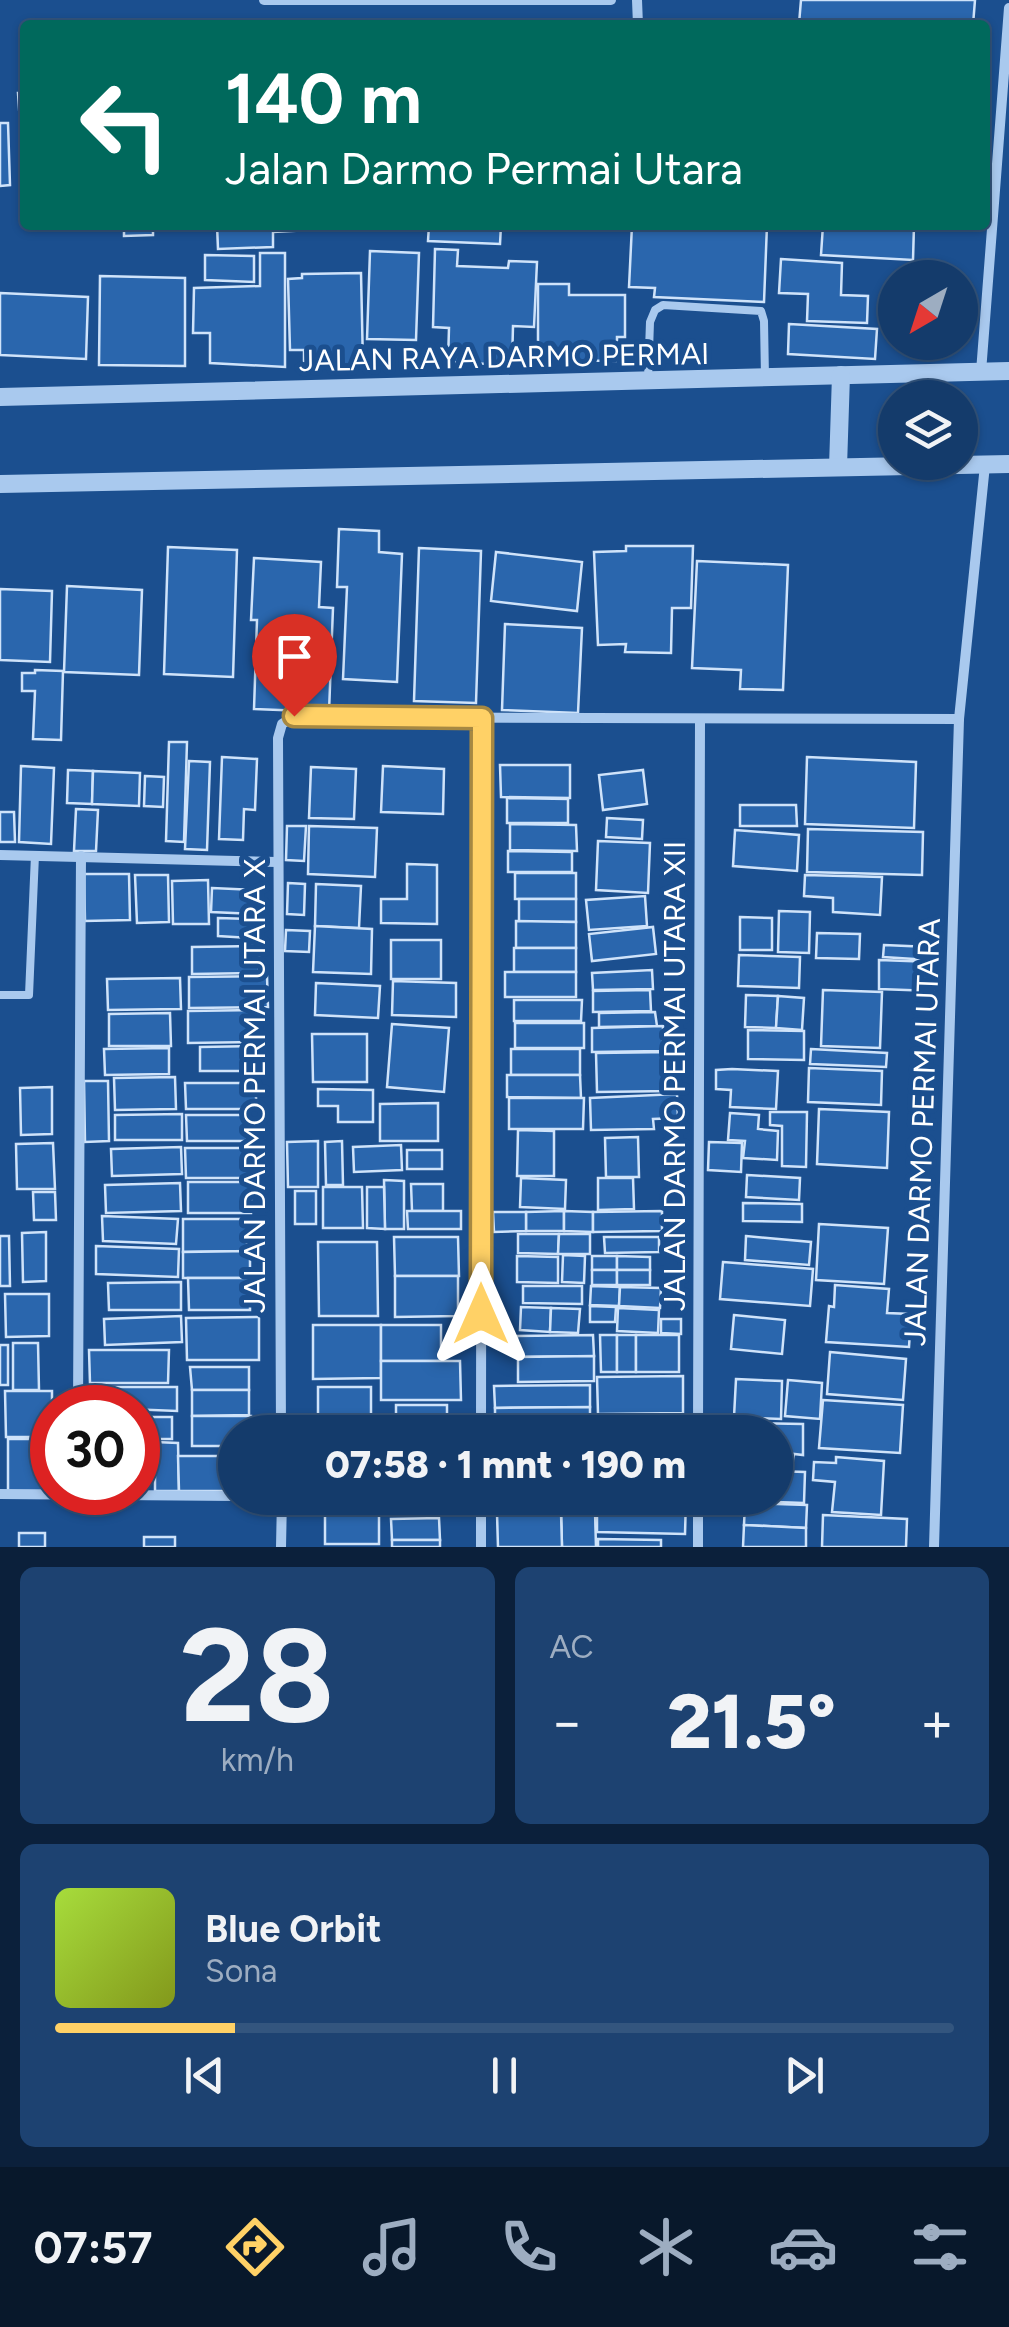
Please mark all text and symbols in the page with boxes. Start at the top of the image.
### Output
text: 140 m [225,56,422,141]
icon: left [60,60,190,190]
text: Jalan Darmo Permai Utara [225,141,743,195]
north arrow [878,260,978,360]
map controls [878,260,978,480]
street label: JALAN RAYA DARMO PERMAI [298,335,710,379]
button: layers [878,380,978,480]
pin [252,614,337,717]
icon: arrive [267,629,322,684]
street label: JALAN DARMO PERMAI UTARA XII [656,841,693,1311]
street label: JALAN DARMO PERMAI UTARA X [236,858,273,1313]
street label: JALAN DARMO PERMAI UTARA [896,917,948,1347]
position arrow [429,1262,533,1366]
speed limit sign: 30 [30,1385,160,1515]
text: 07:58 · 1 mnt · 190 m [325,1442,686,1488]
text: 28 [180,1598,335,1754]
text: AC [550,1628,594,1666]
text: 21.5° [667,1677,836,1767]
text: − [550,1689,584,1755]
text: + [920,1689,954,1755]
text: km/h [221,1741,294,1779]
text: Blue Orbit [205,1906,381,1952]
text: Sona [205,1952,277,1990]
icon: previous [177,2048,232,2103]
icon: pause [477,2048,532,2103]
icon: next [777,2048,832,2103]
icon: directions [220,2212,290,2282]
icon: music [357,2212,427,2282]
icon: phone [494,2212,564,2282]
icon: climate [631,2212,701,2282]
icon: car [768,2212,838,2282]
icon: filters [905,2212,975,2282]
text: 07:57 [34,2220,152,2274]

